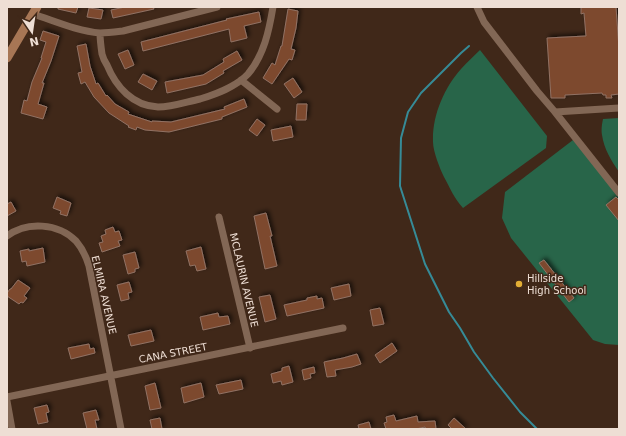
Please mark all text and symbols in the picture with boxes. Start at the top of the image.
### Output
north arrow [12,12,52,52]
text: N [28,34,40,49]
street label: MCLAURIN AVENUE [228,232,260,328]
street label: ELMIRA AVENUE [90,255,118,335]
place label: Hillside High School [527,273,586,296]
marker: Hillside High School [514,279,524,289]
street label: CANA STREET [138,341,209,365]

